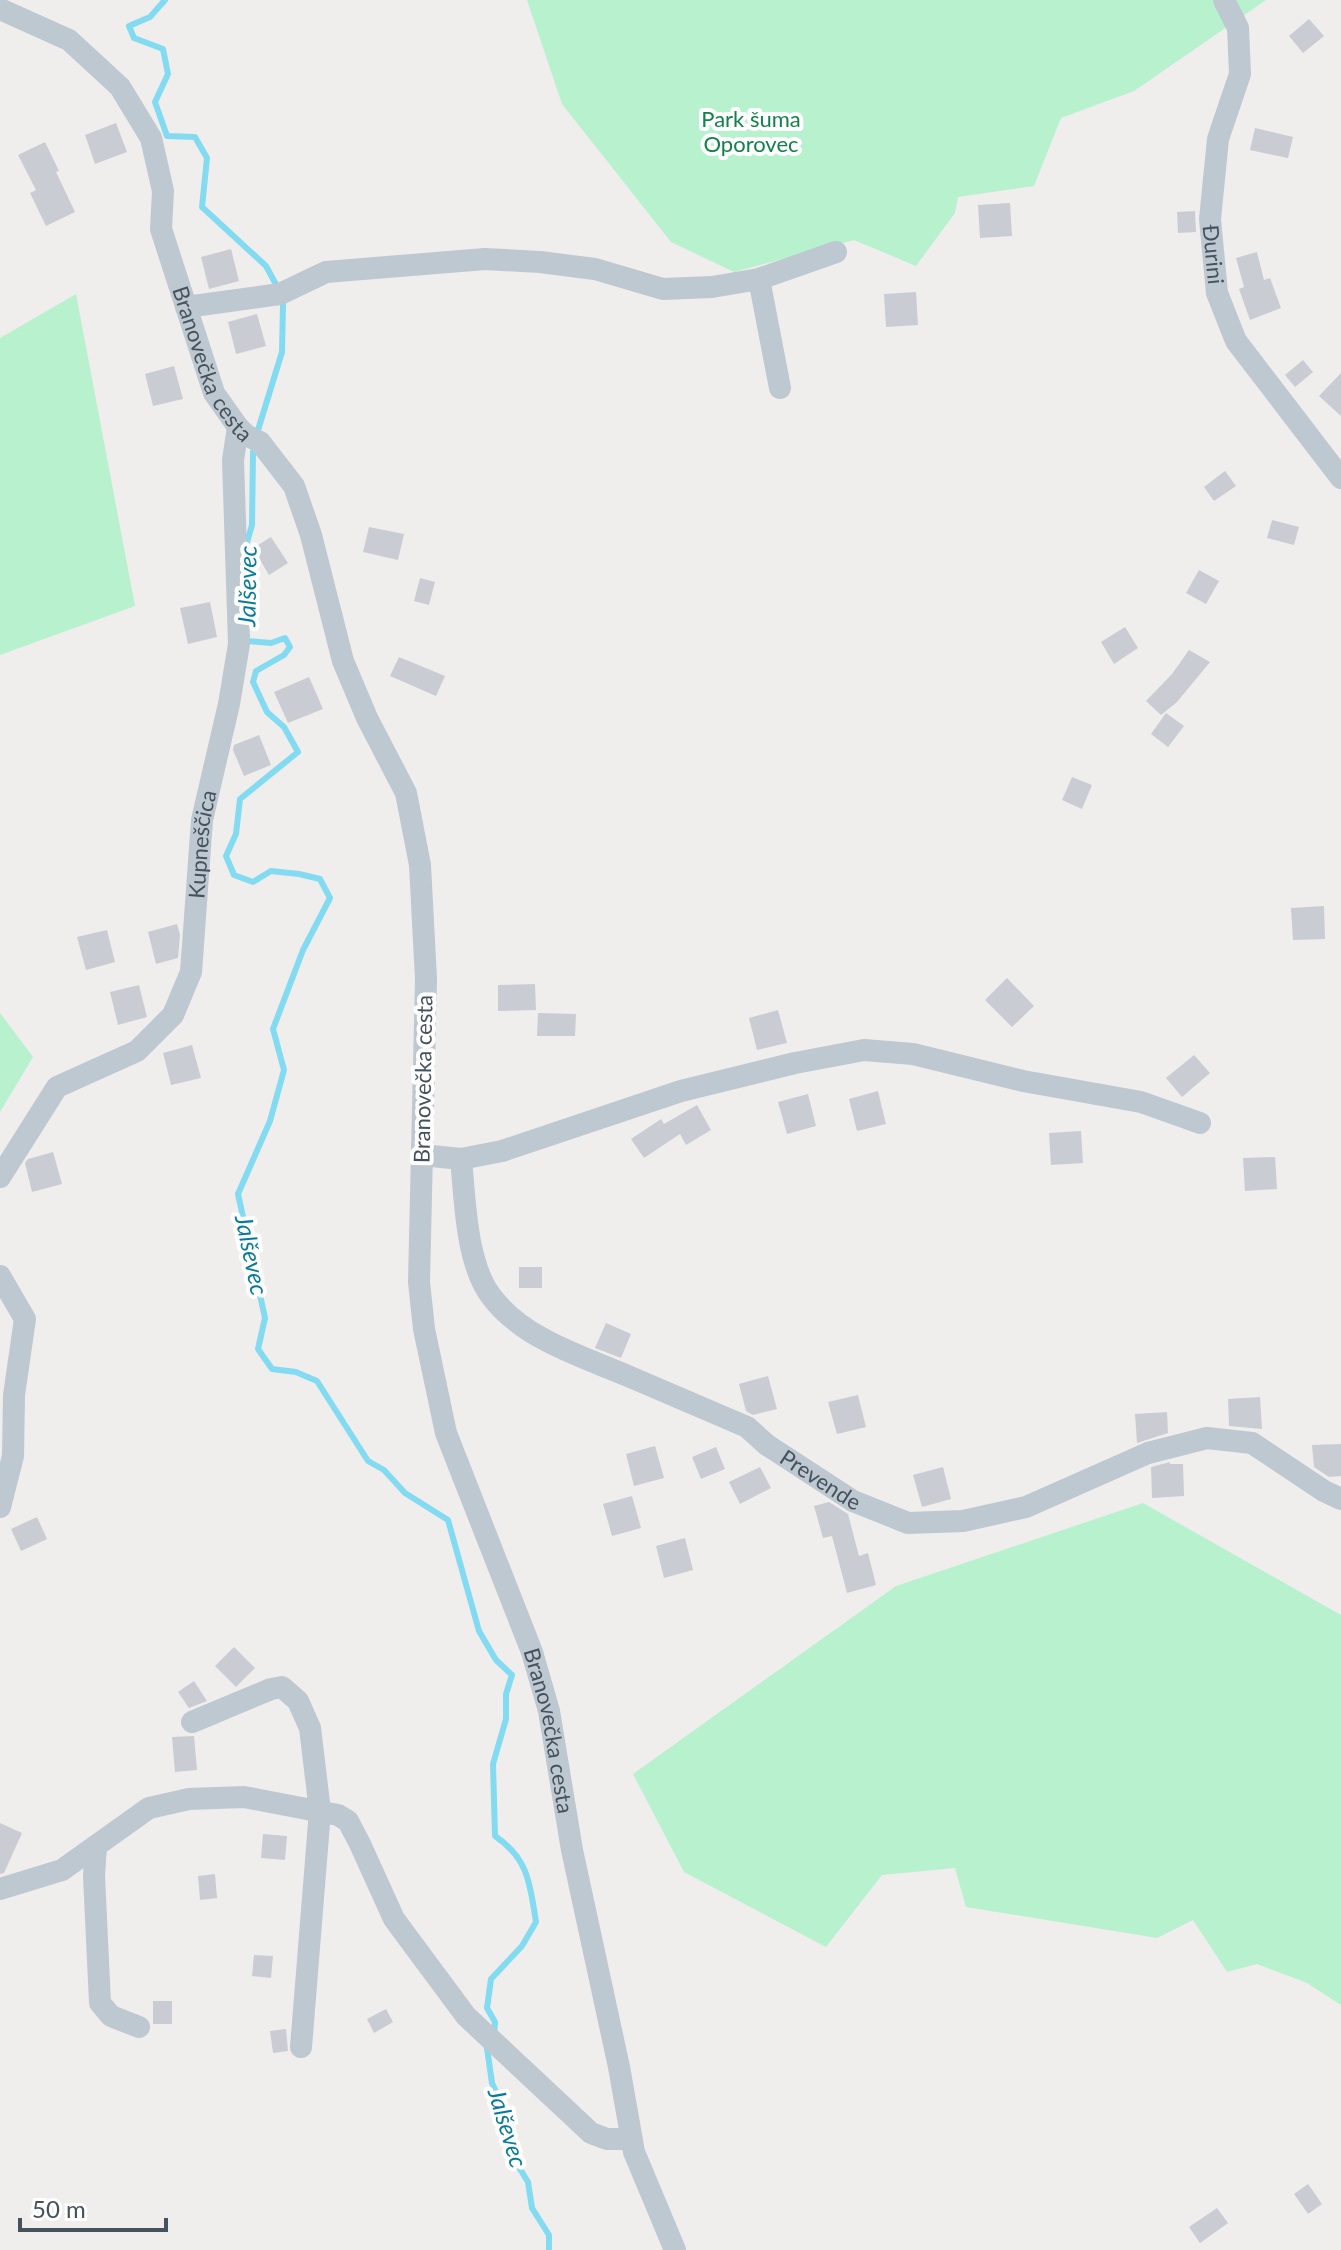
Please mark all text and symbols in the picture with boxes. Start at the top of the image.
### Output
park label: Park šuma Oporovec [701,105,801,157]
street label: Đurini [1198,223,1230,285]
street label: Branovečka cesta [167,282,259,447]
water label: Jalševec [231,545,262,628]
street label: Kupneščica [182,787,222,900]
street label: Branovečka cesta [408,995,437,1163]
water label: Jalševec [230,1211,275,1298]
street label: Prevende [775,1443,864,1516]
street label: Branovečka cesta [519,1645,580,1815]
water label: Jalševec [482,2084,534,2171]
scale bar [20,2182,166,2232]
text: 50 m [32,2194,86,2223]

